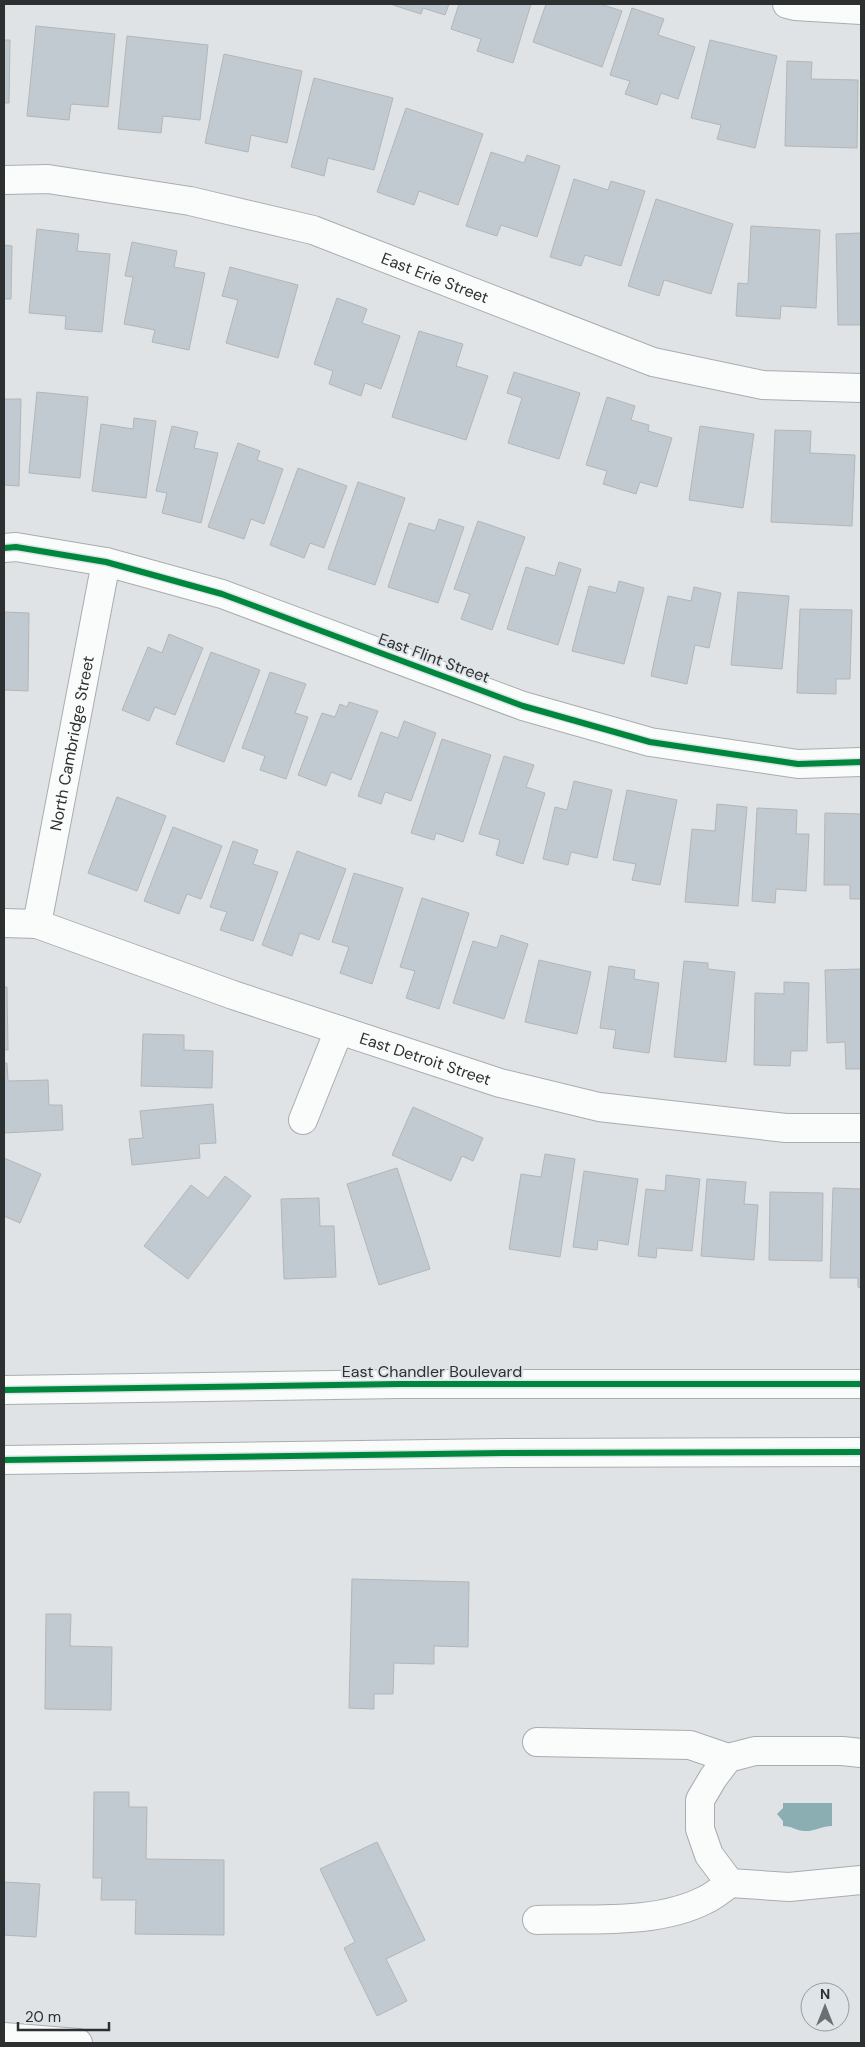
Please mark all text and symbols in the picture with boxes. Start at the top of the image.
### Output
street label: East Erie Street [378,247,492,308]
street label: East Flint Street [375,628,493,688]
street label: North Cambridge Street [44,654,98,833]
street label: East Detroit Street [357,1027,494,1090]
street label: East Chandler Boulevard [342,1361,522,1382]
north arrow [800,1982,850,2032]
text: N [820,1985,830,2003]
scale bar [18,2000,109,2032]
text: 20 m [25,2007,61,2027]

